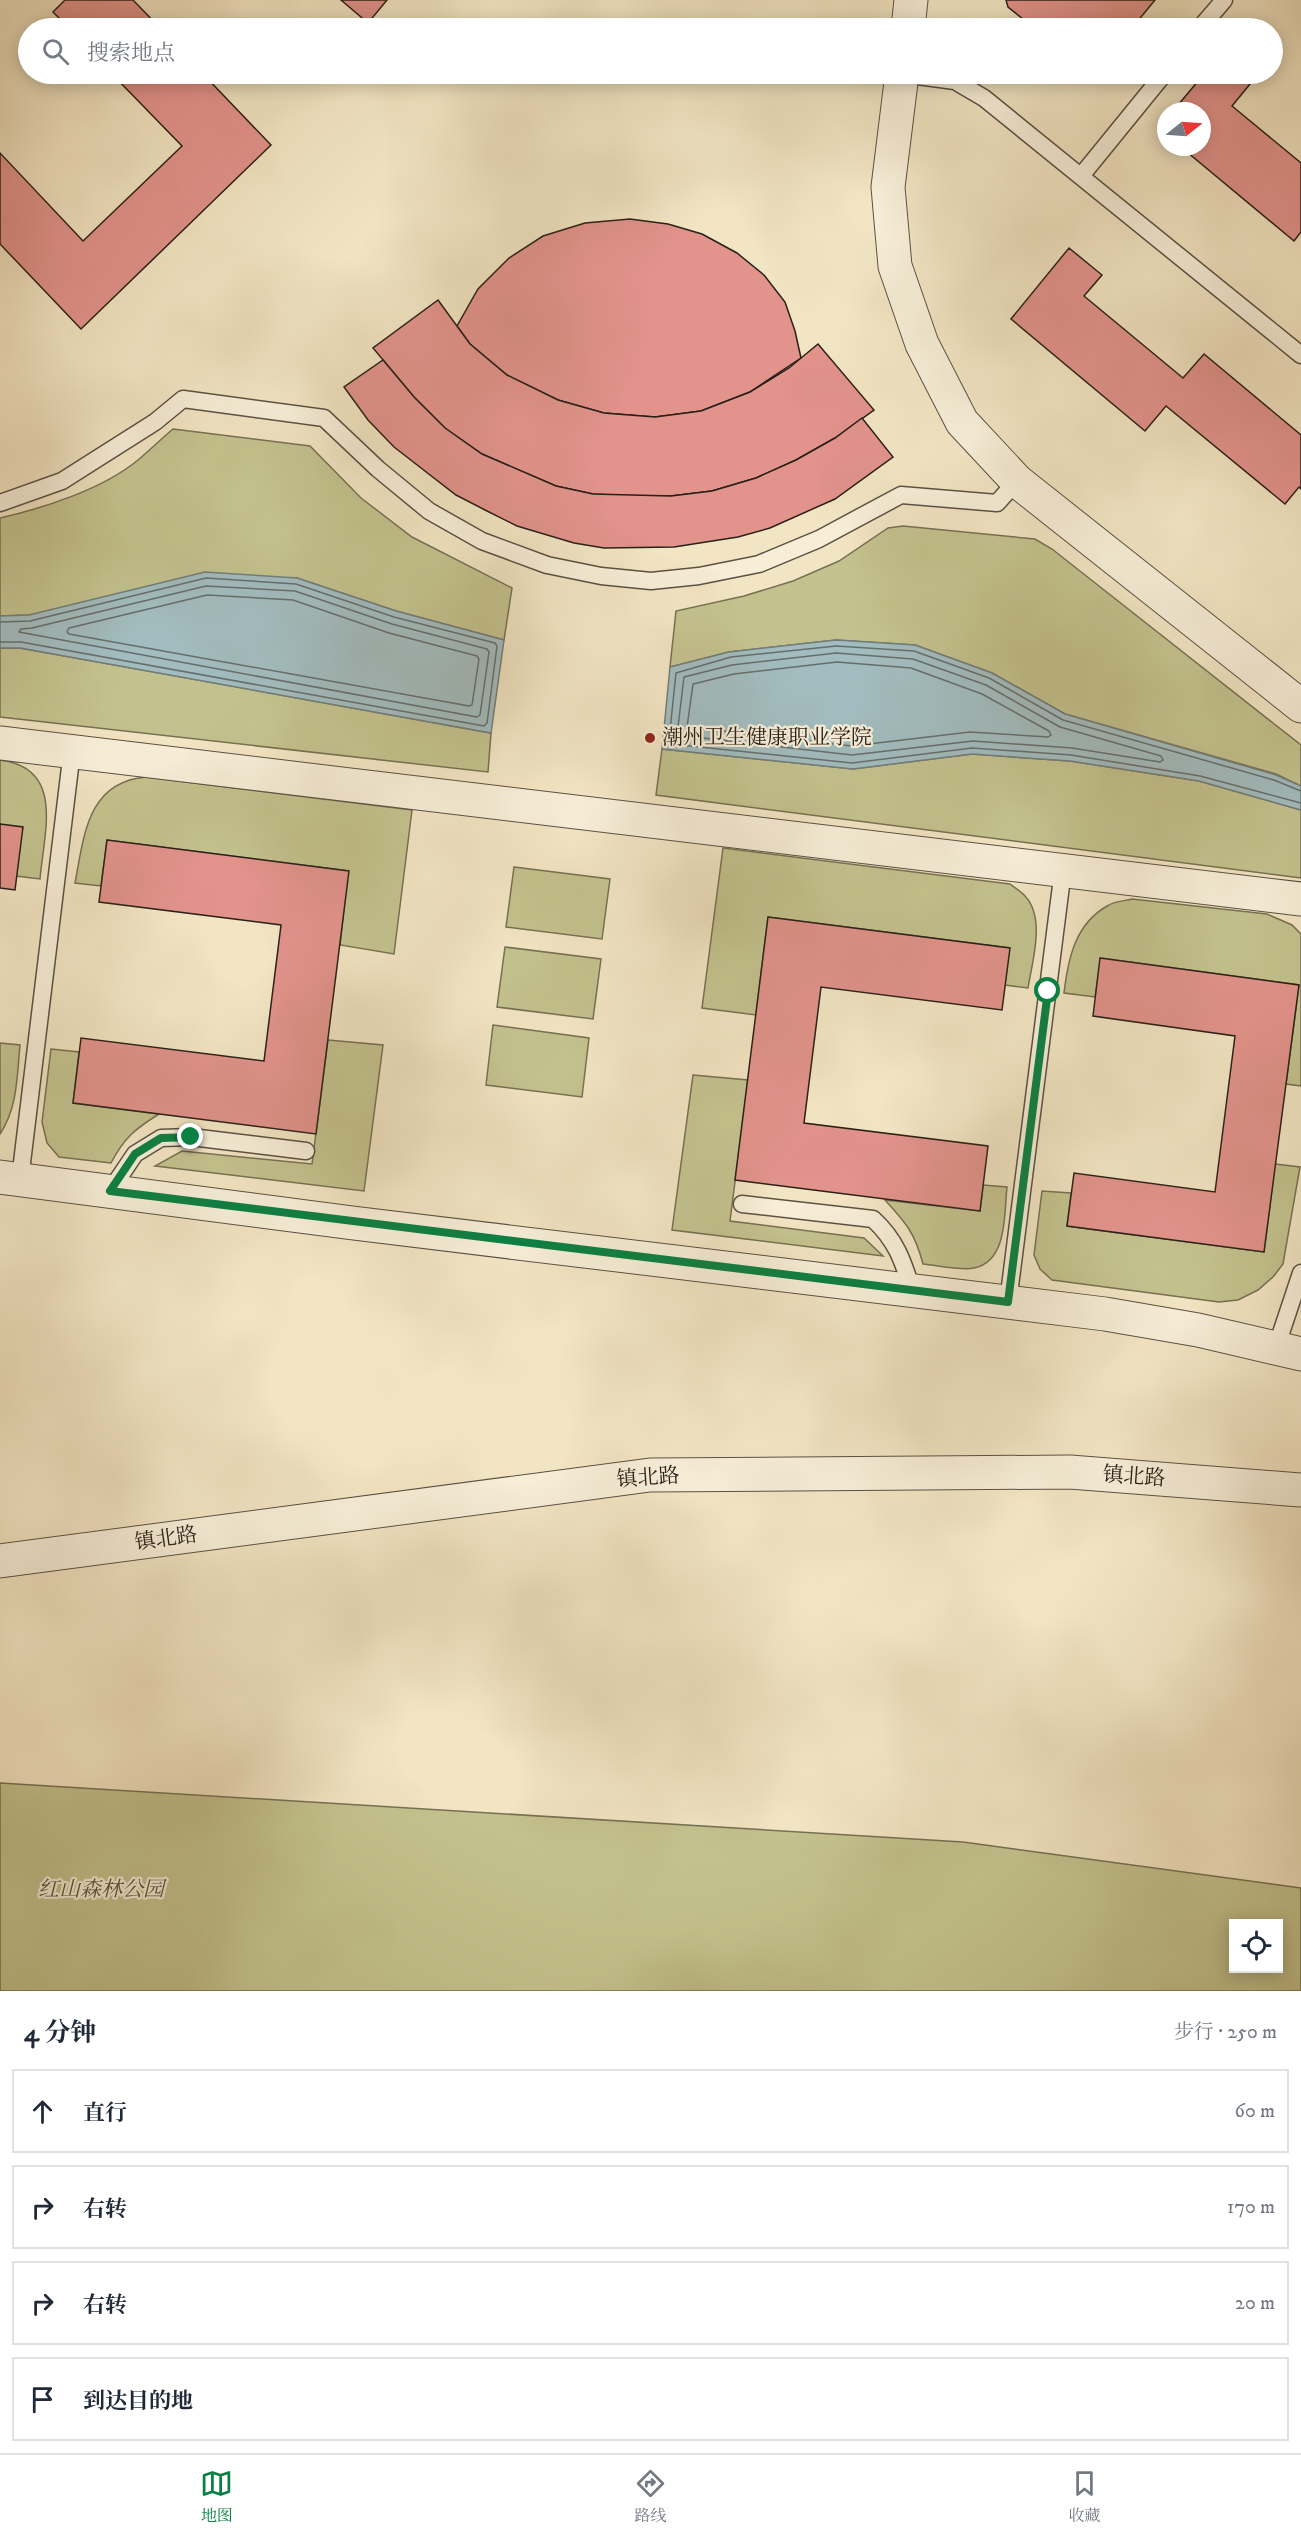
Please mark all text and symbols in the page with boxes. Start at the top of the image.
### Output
search box [18,18,1283,84]
icon: search [39,35,72,68]
text: 搜索地点 [87,40,175,67]
north arrow [1157,102,1211,156]
place label: 潮州卫生健康职业学院 [662,725,872,751]
marker: 潮州卫生健康职业学院 [643,731,657,745]
route start [1034,977,1060,1003]
route end [177,1123,203,1149]
street label: 镇北路 [1102,1462,1166,1492]
street label: 镇北路 [616,1463,680,1493]
street label: 镇北路 [133,1522,199,1556]
park label: 红山森林公园 [38,1877,167,1903]
map controls [1229,1919,1283,1973]
button: locate [1229,1919,1283,1973]
text: 4 分钟 [24,2017,97,2050]
text: 步行 · 250 m [1174,2020,1277,2045]
icon: ahead [26,2095,59,2128]
text: 60 m [1235,2099,1275,2124]
text: 直行 [83,2100,127,2127]
icon: right [26,2191,59,2224]
text: 170 m [1227,2195,1275,2220]
text: 右转 [83,2196,127,2223]
icon: right [26,2287,59,2320]
text: 20 m [1235,2291,1275,2316]
text: 右转 [83,2292,127,2319]
icon: arrive [26,2383,59,2416]
text: 到达目的地 [83,2388,193,2415]
tab: 地图 [200,2467,233,2526]
tab: 路线 [634,2467,667,2526]
tab: 收藏 [1068,2467,1101,2526]

